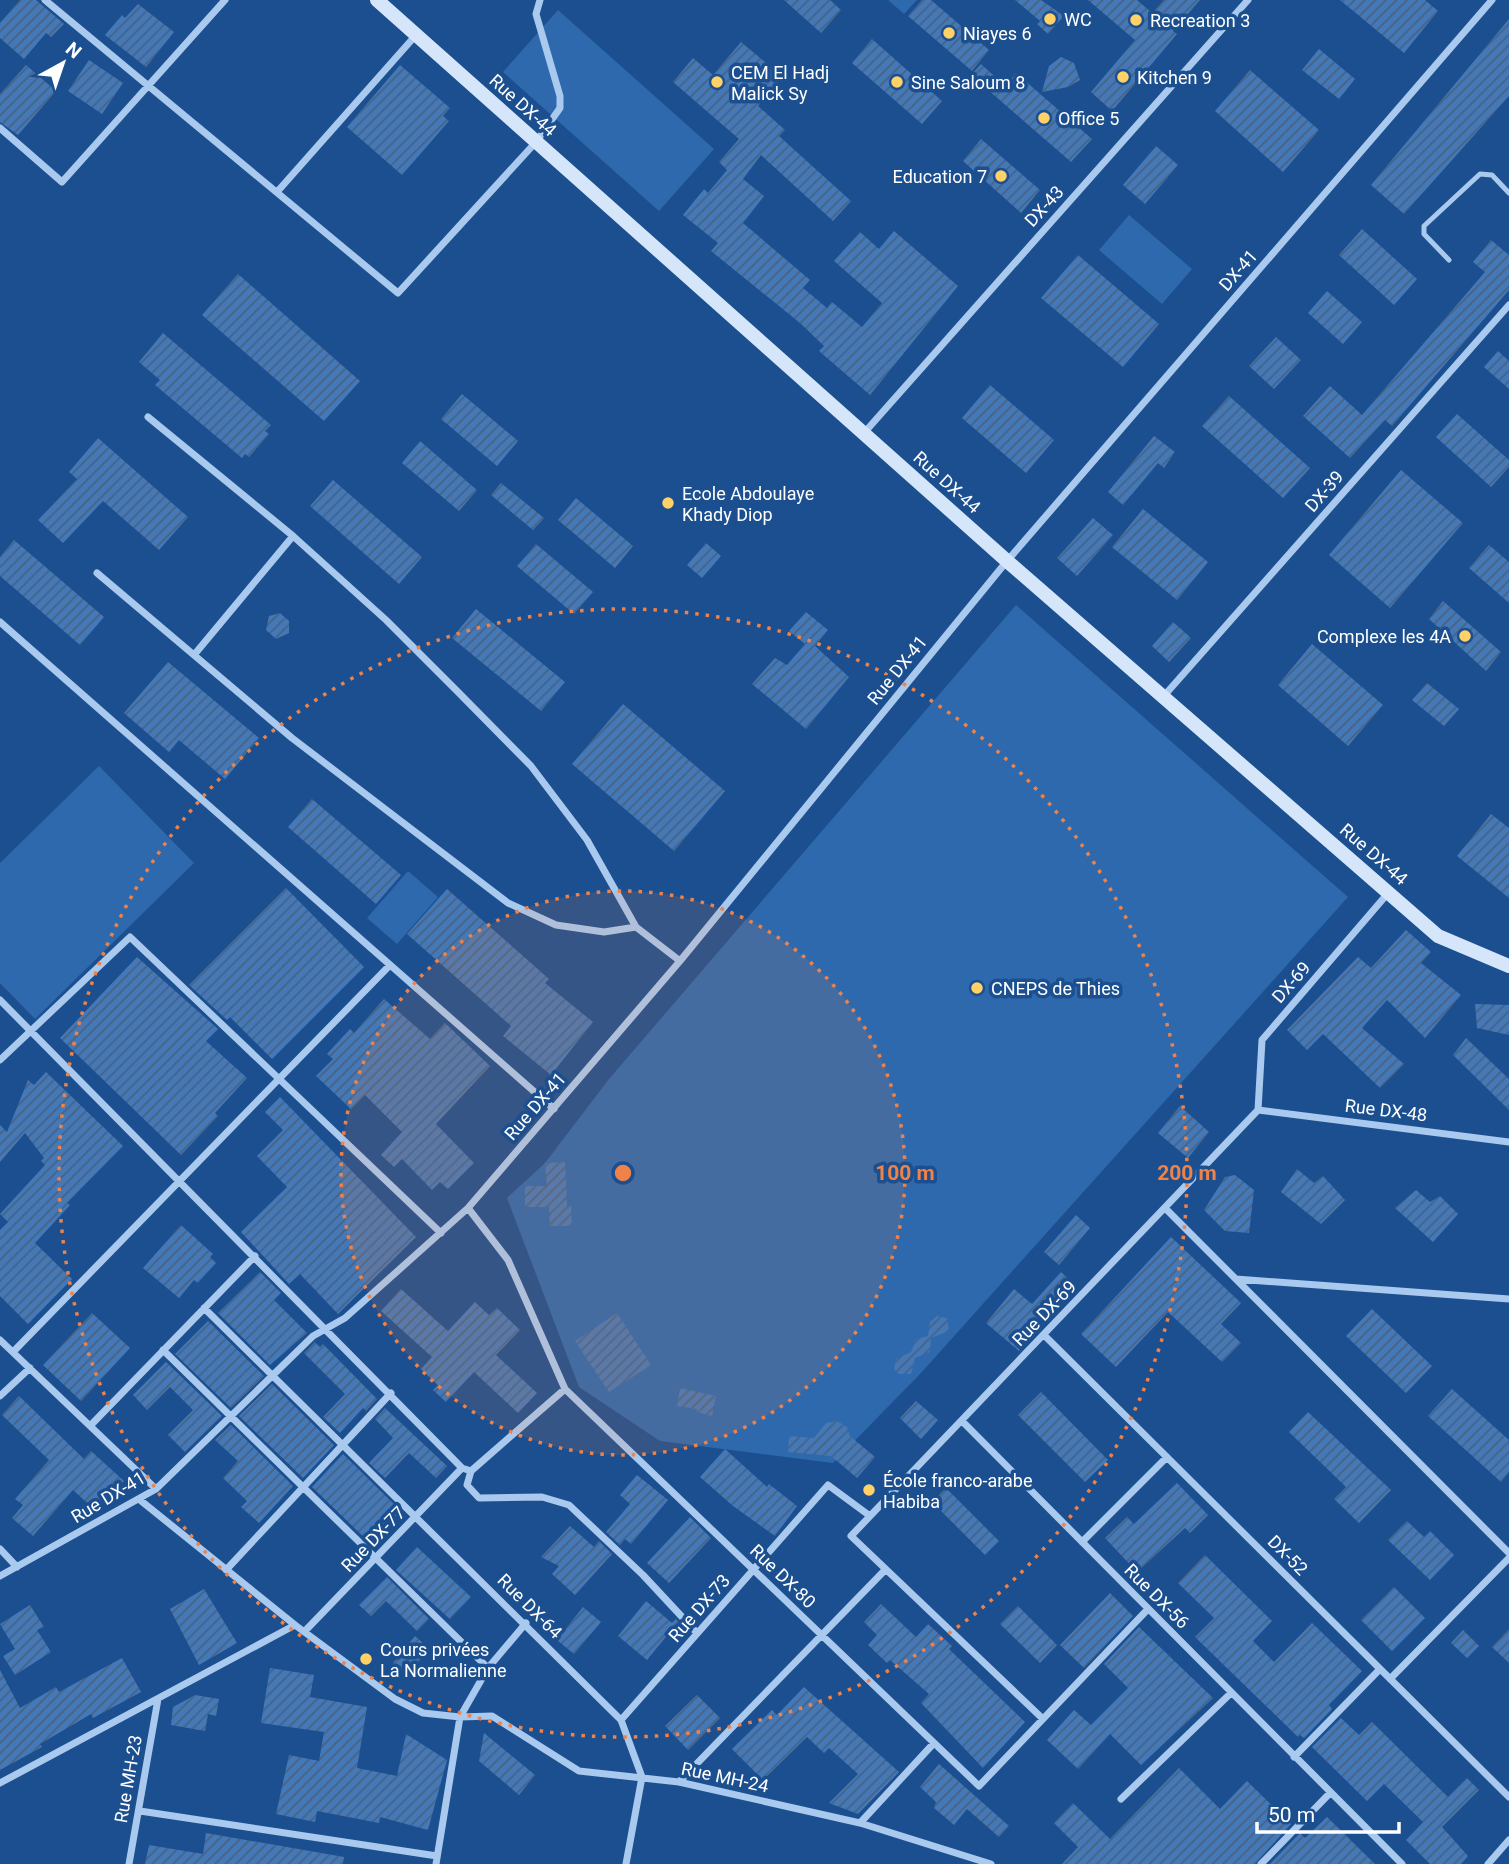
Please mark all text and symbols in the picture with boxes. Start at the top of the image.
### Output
place label: WC [1064,9,1092,30]
place label: Recreation 3 [1150,10,1250,31]
marker: WC [1042,11,1058,27]
marker: Recreation 3 [1128,12,1144,28]
place label: Niayes 6 [963,23,1032,44]
marker: Niayes 6 [941,25,957,41]
north arrow [28,28,98,98]
text: N [61,37,86,63]
place label: CEM El Hadj Malick Sy [731,62,829,104]
place label: Kitchen 9 [1137,67,1212,88]
marker: Kitchen 9 [1115,69,1131,85]
street label: Rue DX-44 [485,70,561,140]
place label: Sine Saloum 8 [911,72,1025,93]
marker: CEM El Hadj Malick Sy [709,74,725,90]
marker: Sine Saloum 8 [889,74,905,90]
place label: Office 5 [1058,108,1119,129]
marker: Office 5 [1036,110,1052,126]
place label: Education 7 [893,166,987,187]
marker: Education 7 [993,168,1009,184]
street label: DX-43 [1020,181,1068,231]
street label: DX-41 [1214,245,1262,295]
street label: Rue DX-44 [909,447,985,517]
street label: DX-39 [1300,466,1348,516]
place label: Ecole Abdoulaye Khady Diop [682,483,814,525]
marker: Ecole Abdoulaye Khady Diop [660,495,676,511]
place label: Complexe les 4A [1317,626,1451,647]
marker: Complexe les 4A [1457,628,1473,644]
street label: Rue DX-41 [863,631,931,709]
street label: Rue DX-44 [1336,819,1412,889]
street label: DX-69 [1267,957,1315,1007]
place label: CNEPS de Thies [991,978,1120,999]
marker: CNEPS de Thies [969,980,985,996]
street label: Rue DX-41 [500,1068,570,1144]
street label: Rue DX-48 [1344,1095,1428,1125]
centre of rings [611,1161,635,1185]
text: 100 m [875,1161,935,1185]
text: 200 m [1157,1161,1217,1185]
street label: Rue DX-69 [1008,1276,1080,1350]
street label: Rue DX-41 [67,1467,149,1527]
place label: École franco-arabe Habiba [883,1470,1033,1512]
marker: École franco-arabe Habiba [861,1482,877,1498]
street label: Rue DX-77 [337,1502,409,1576]
street label: DX-52 [1264,1531,1312,1579]
street label: Rue DX-80 [746,1540,820,1612]
street label: Rue DX-56 [1120,1559,1194,1633]
street label: Rue DX-64 [493,1569,567,1643]
street label: Rue DX-73 [664,1570,734,1646]
place label: Cours privées La Normalienne [380,1639,506,1681]
marker: Cours privées La Normalienne [358,1651,374,1667]
street label: Rue MH-23 [110,1733,146,1825]
street label: Rue MH-24 [679,1757,771,1797]
scale bar [1257,1790,1399,1834]
text: 50 m [1268,1803,1315,1827]

